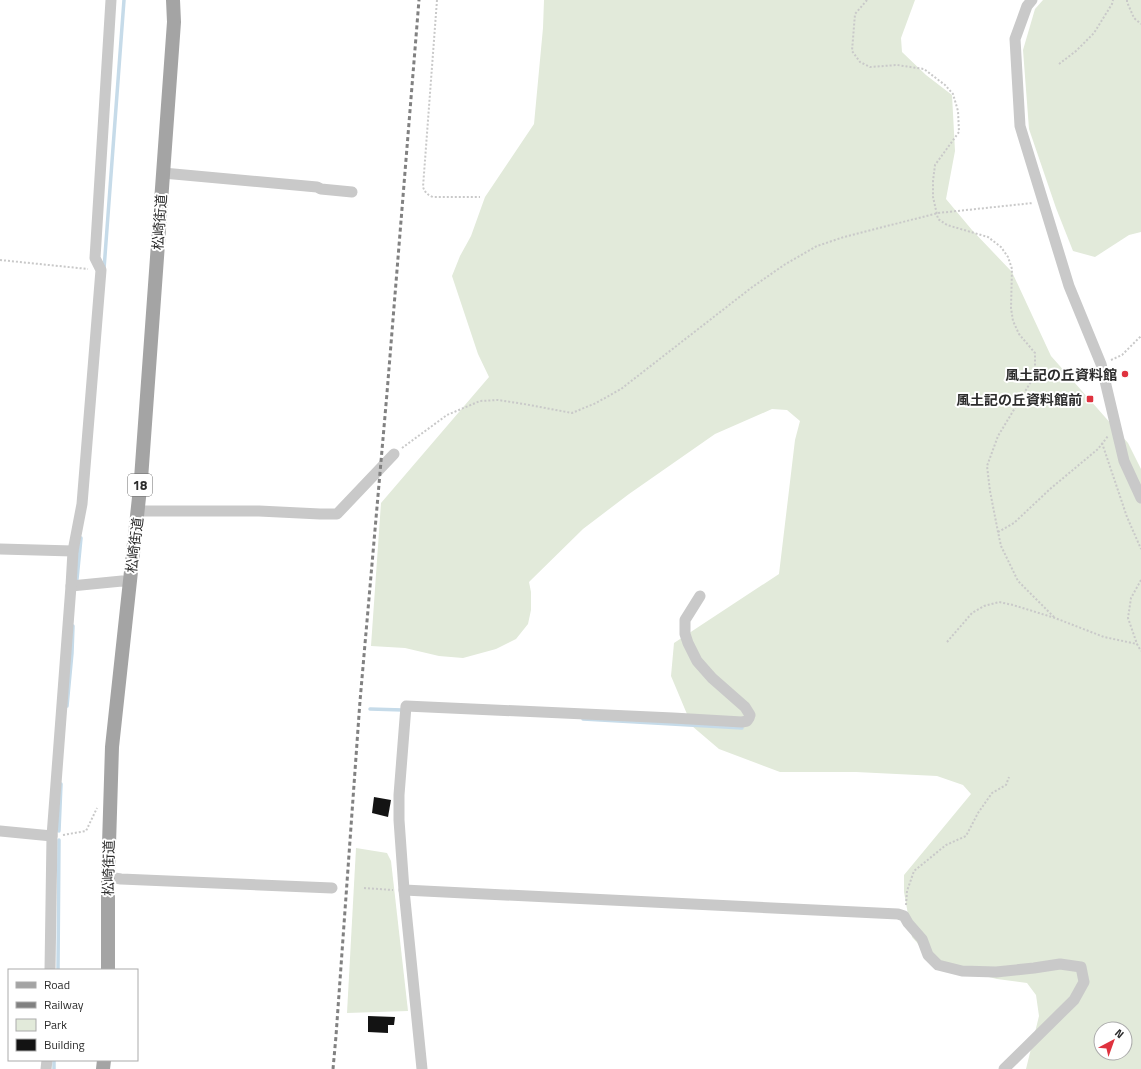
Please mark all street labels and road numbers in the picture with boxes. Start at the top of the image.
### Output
street label: 松崎街道 [147,193,171,251]
road number: 18 [128,474,152,496]
street label: 松崎街道 [120,516,148,574]
street label: 松崎街道 [97,840,119,896]

